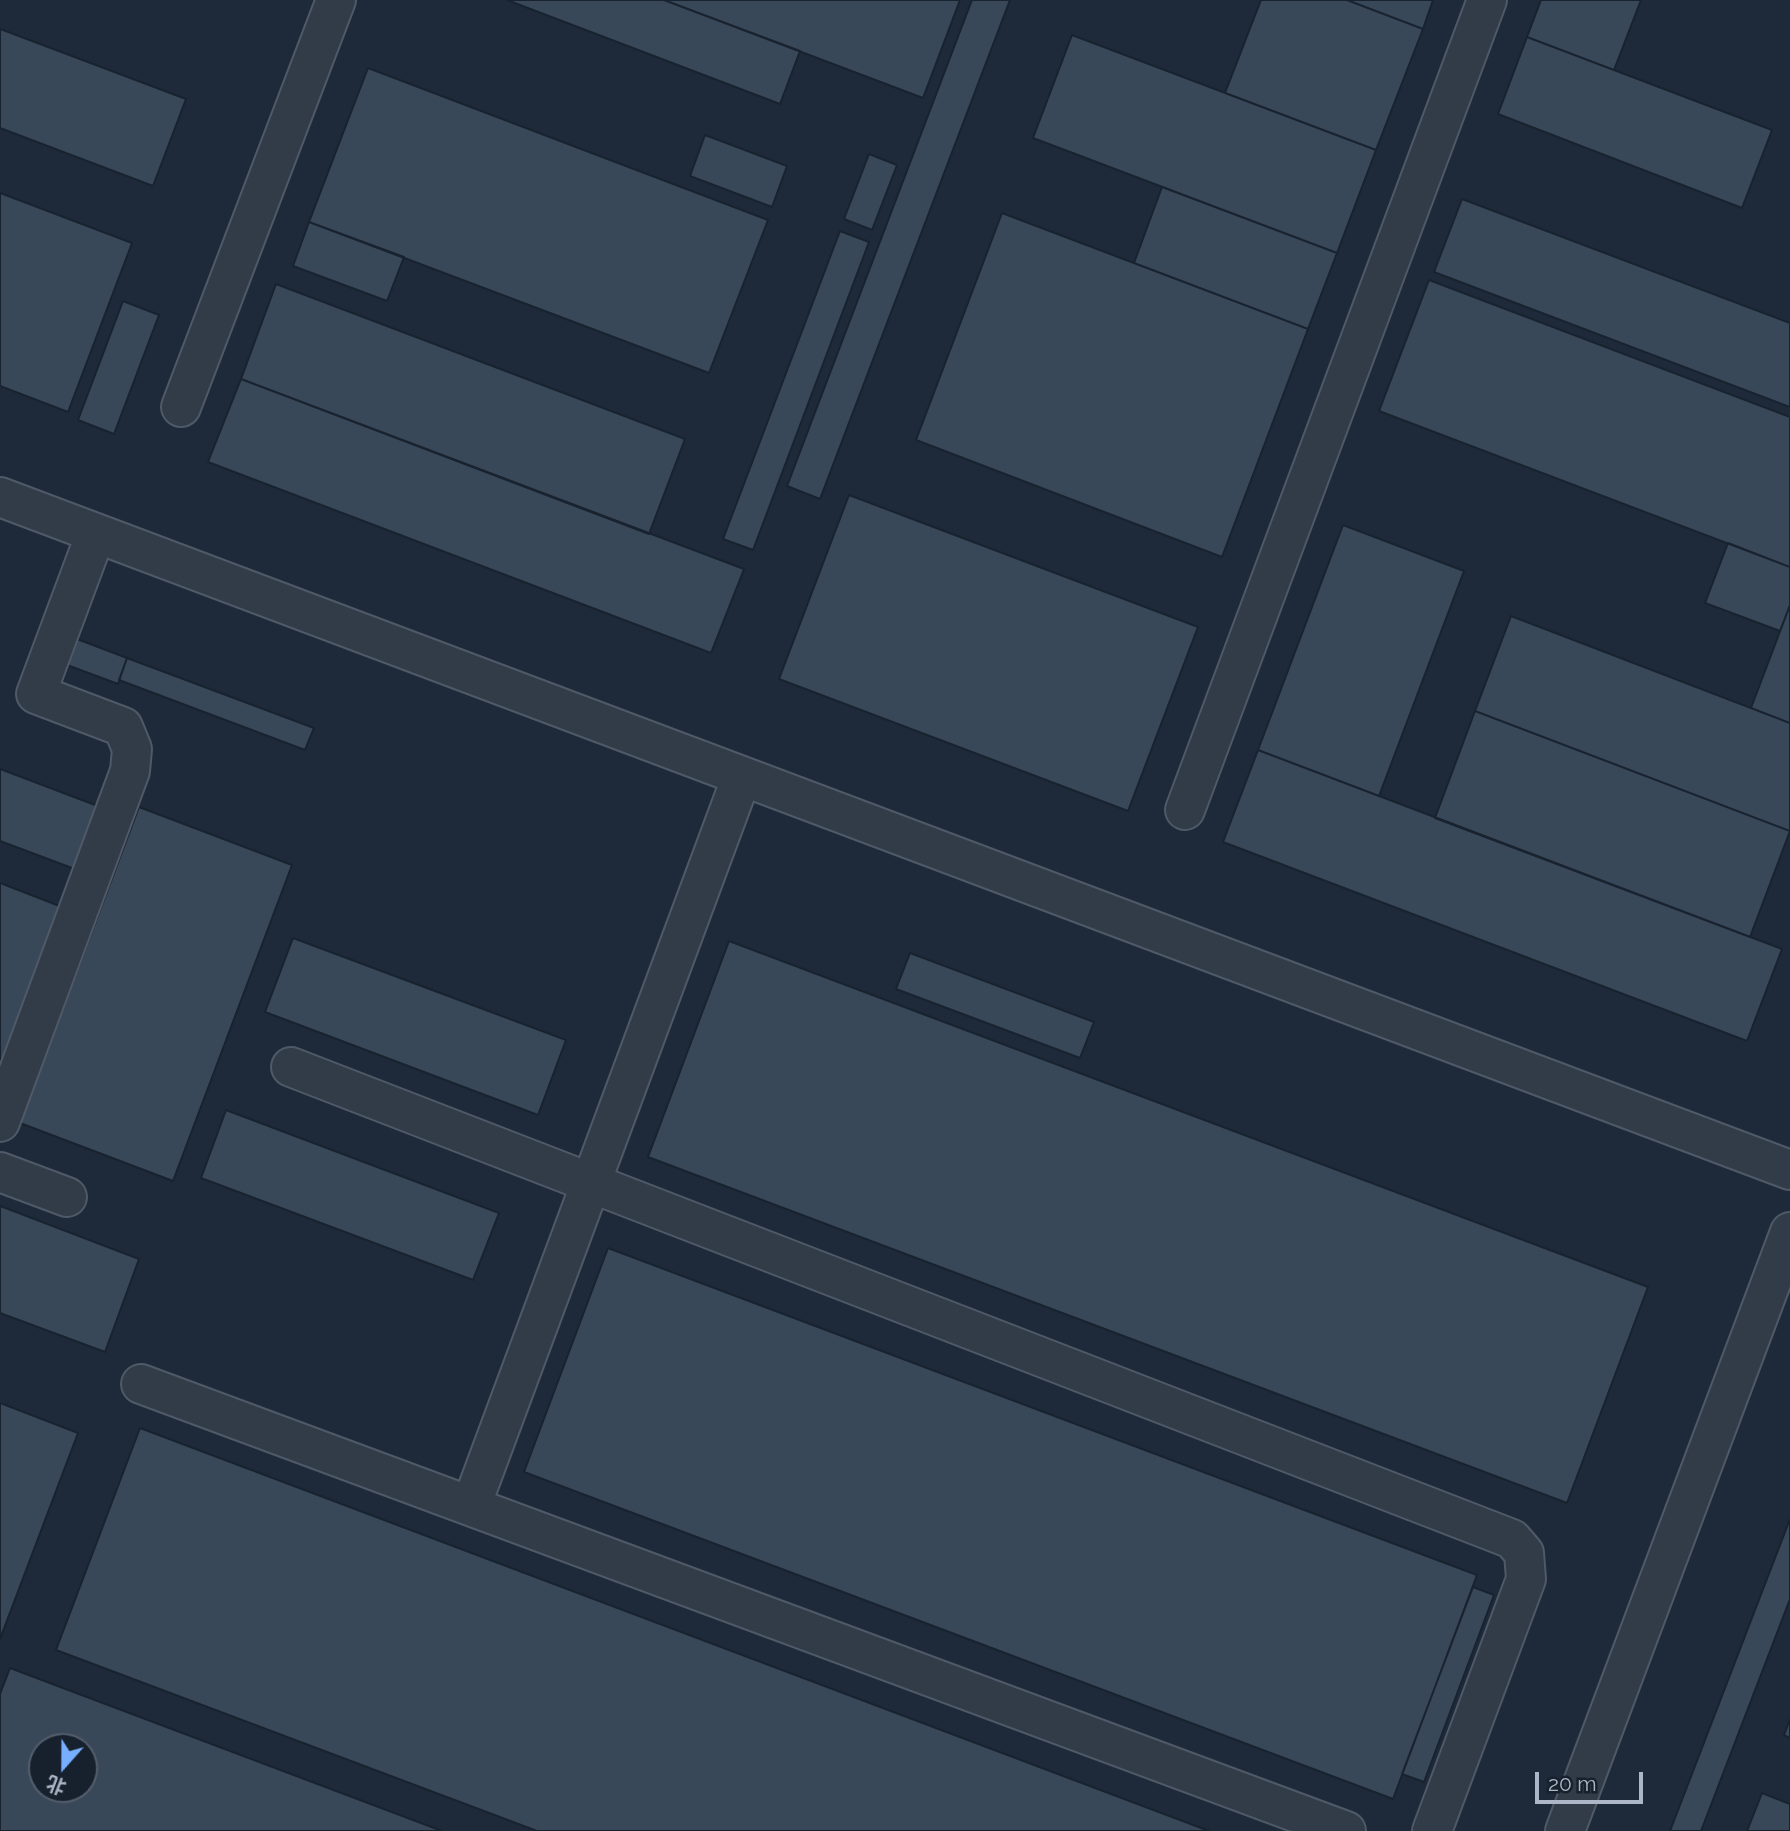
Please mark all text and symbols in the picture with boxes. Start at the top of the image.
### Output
north arrow [28,1733,98,1803]
scale bar [1538,1758,1646,1802]
text: 20 m [1548,1771,1596,1796]
text: 北 [43,1772,69,1799]

